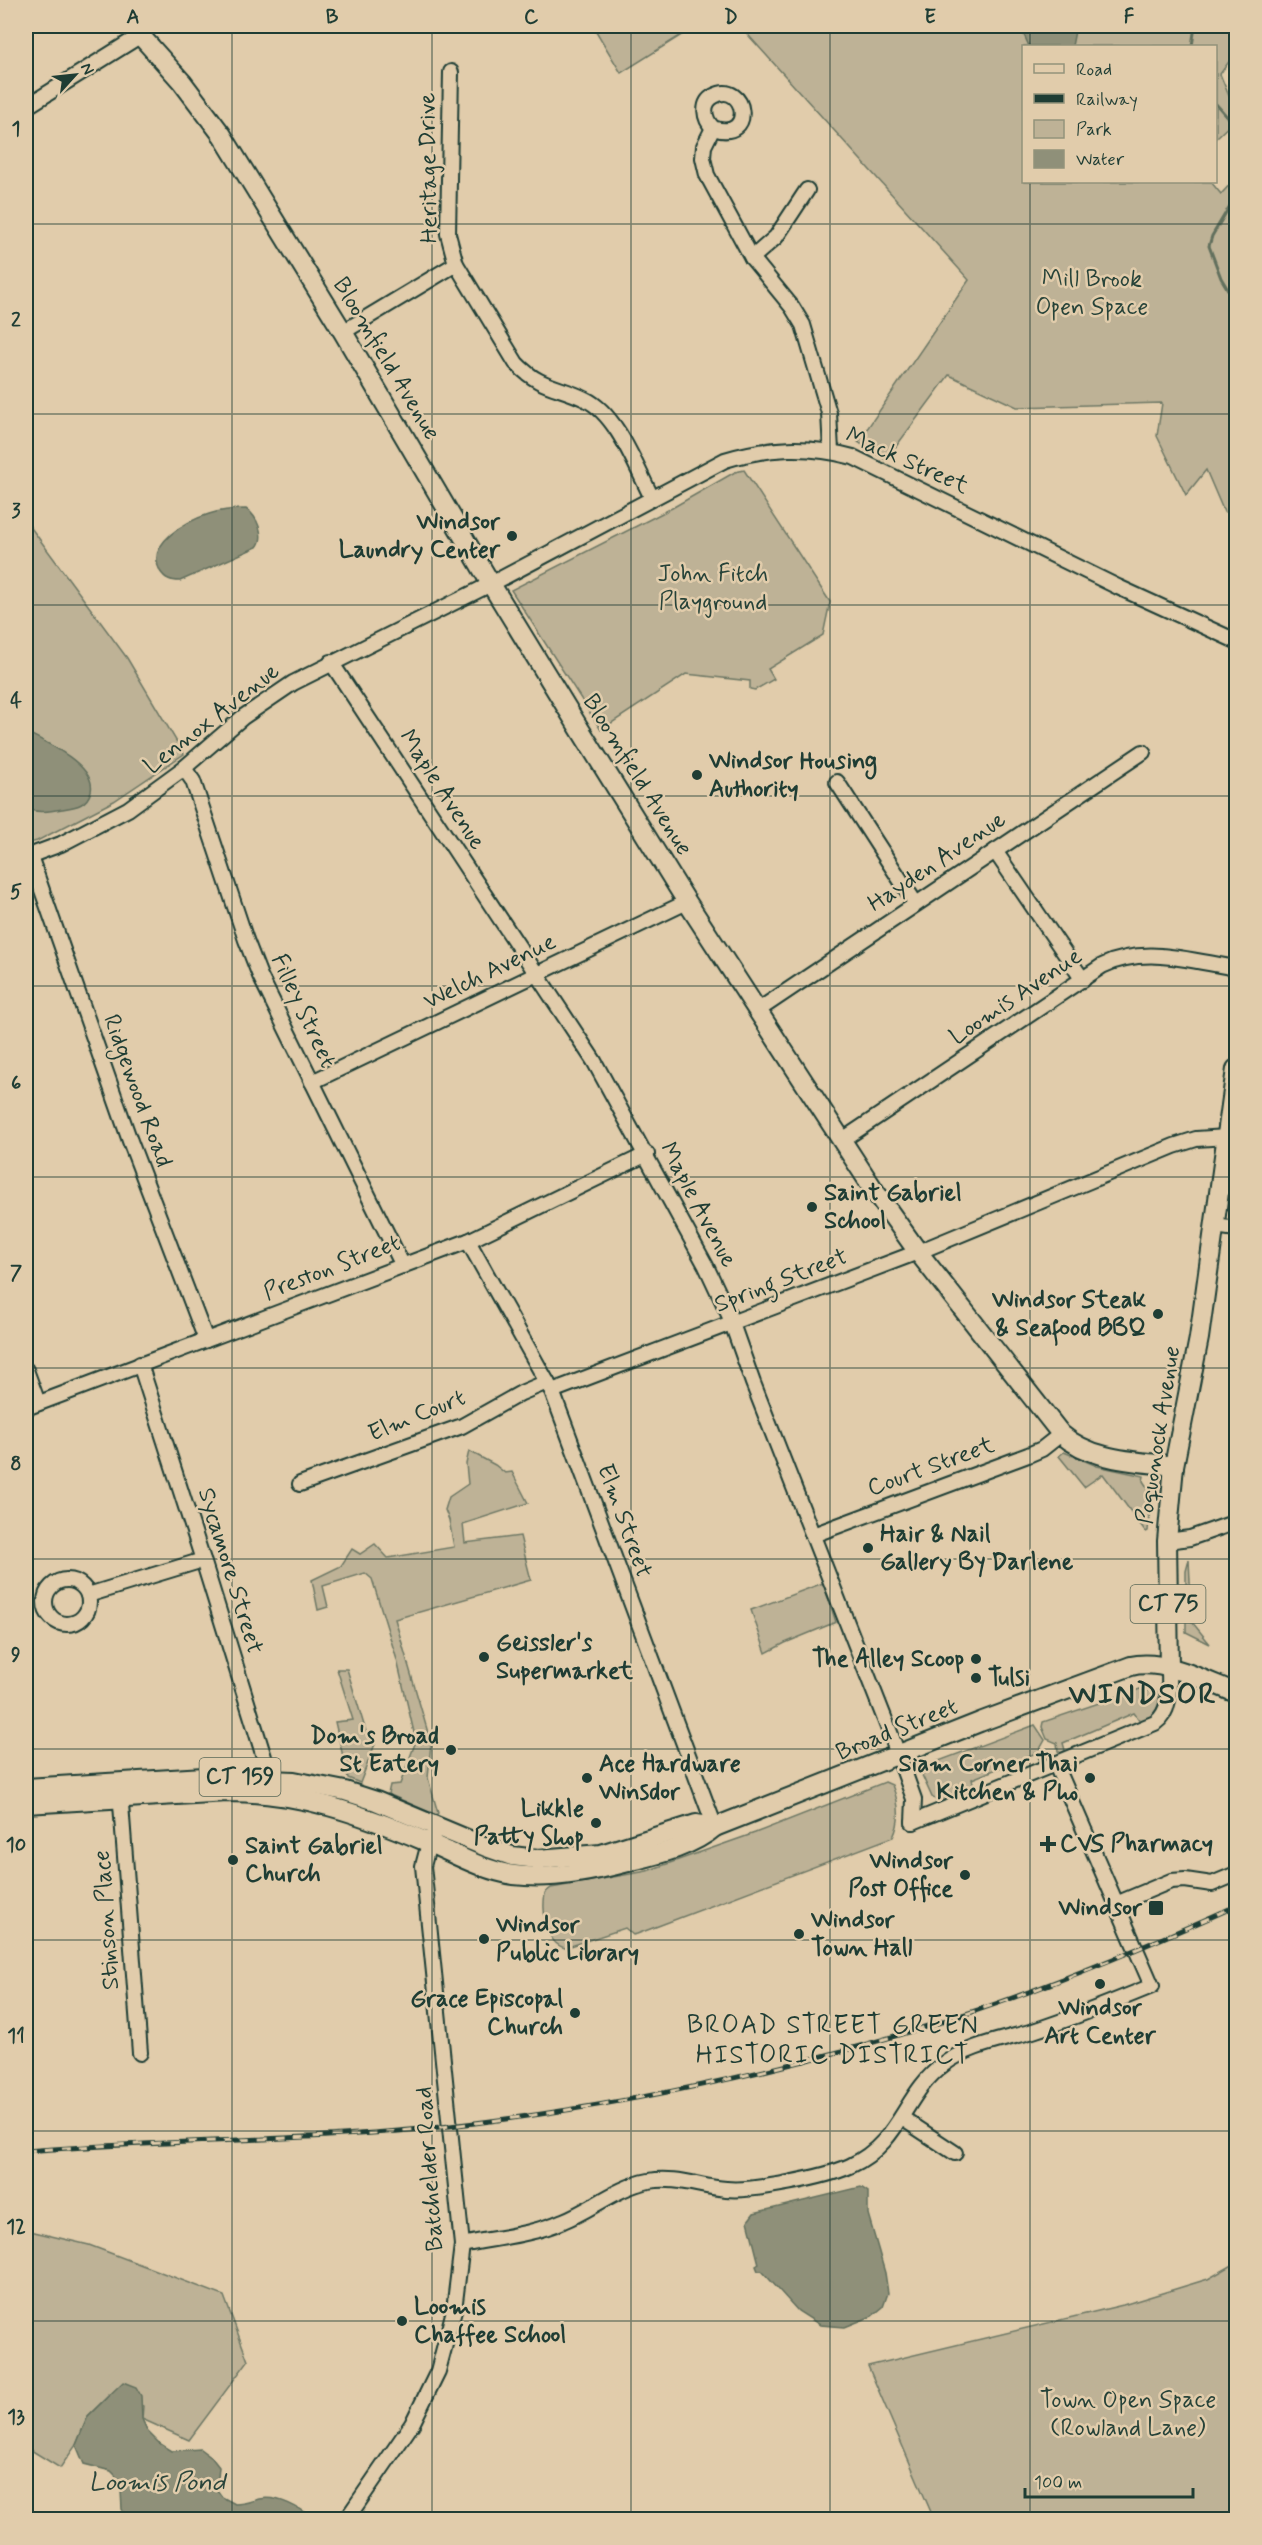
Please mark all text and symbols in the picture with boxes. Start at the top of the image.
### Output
text: A [126,4,140,31]
text: B [326,4,339,31]
text: C [524,4,539,31]
text: D [724,4,738,31]
text: E [924,4,936,31]
text: F [1124,4,1135,31]
north arrow [45,45,105,105]
legend [1022,45,1217,183]
text: Road [1076,58,1112,82]
text: N [75,59,99,78]
text: Railway [1076,88,1138,112]
street label: Heritage Drive [412,92,446,244]
text: 1 [12,116,20,143]
text: Park [1076,118,1112,142]
text: Water [1076,148,1125,172]
park label: Mill Brook Open Space [1036,264,1148,323]
street label: Bloomfield Avenue [325,272,447,446]
text: 2 [11,307,21,334]
street label: Mack Street [841,420,973,502]
text: 3 [11,498,21,525]
place label: Windsor Laundry Center [339,507,501,566]
marker: Windsor Laundry Center [505,529,519,543]
park label: John Fitch Playground [658,559,768,618]
street label: Lennox Avenue [138,656,286,782]
text: 4 [10,688,22,715]
street label: Bloomfield Avenue [575,688,699,862]
street label: Maple Avenue [392,724,492,856]
place label: Windsor Housing Authority [708,746,877,805]
marker: Windsor Housing Authority [690,768,704,782]
street label: Hayden Avenue [862,804,1012,920]
text: 5 [10,879,22,906]
street label: Welch Avenue [419,926,562,1017]
street label: Loomis Avenue [944,941,1089,1053]
street label: Filley Street [263,949,343,1073]
street label: Ridgewood Road [93,1010,179,1172]
text: 6 [11,1070,21,1097]
street label: Maple Avenue [652,1137,744,1273]
place label: Saint Gabriel School [824,1178,962,1237]
marker: Saint Gabriel School [805,1200,819,1214]
street label: Preston Street [259,1228,405,1308]
street label: Spring Street [710,1241,853,1323]
text: 7 [10,1260,22,1287]
place label: Windsor Steak & Seafood BBQ [991,1285,1146,1346]
marker: Windsor Steak & Seafood BBQ [1151,1307,1165,1321]
street label: Poquonock Avenue [1130,1344,1188,1526]
street label: Elm Court [364,1382,470,1450]
street label: Court Street [863,1430,999,1504]
text: 8 [10,1451,22,1478]
street label: Elm Street [589,1460,659,1582]
street label: Sycamore Street [190,1484,270,1658]
place label: Hair & Nail Gallery By Darlene [880,1519,1074,1578]
marker: Hair & Nail Gallery By Darlene [861,1541,875,1555]
road number: CT 75 [1130,1585,1206,1623]
place label: Geissler's Supermarket [496,1628,634,1687]
text: 9 [11,1642,21,1669]
place label: The Alley Scoop [812,1644,965,1675]
marker: Geissler's Supermarket [477,1650,491,1664]
marker: The Alley Scoop [969,1652,983,1666]
place label: Tulsi [988,1663,1030,1694]
marker: Tulsi [969,1671,983,1685]
district label: WINDSOR [1068,1675,1217,1714]
street label: Broad Street [832,1692,963,1768]
place label: Dom's Broad St Eatery [310,1721,439,1780]
marker: Dom's Broad St Eatery [444,1743,458,1757]
place label: Ace Hardware Winsdor [598,1749,741,1808]
place label: Siam Corner Thai Kitchen & Pho [899,1749,1078,1808]
road number: CT 159 [200,1758,280,1796]
marker: Ace Hardware Winsdor [580,1771,594,1785]
marker: Siam Corner Thai Kitchen & Pho [1083,1771,1097,1785]
place label: Likkle Patty Shop [474,1794,584,1853]
marker: Likkle Patty Shop [589,1816,603,1830]
place label: CVS Pharmacy [1060,1829,1213,1860]
place label: Saint Gabriel Church [245,1831,383,1890]
text: 10 [6,1832,26,1859]
marker: CVS Pharmacy [1041,1837,1055,1851]
place label: Windsor Post Office [848,1846,954,1905]
street label: Stinson Place [87,1849,127,1991]
marker: Saint Gabriel Church [226,1853,240,1867]
marker: Windsor Post Office [958,1868,972,1882]
place label: Windsor [1058,1893,1143,1924]
marker: Windsor [1147,1899,1165,1917]
place label: Windsor Town Hall [810,1905,913,1964]
place label: Windsor Public Library [495,1910,639,1969]
marker: Windsor Town Hall [792,1927,806,1941]
marker: Windsor Public Library [477,1932,491,1946]
marker: Windsor Art Center [1093,1977,1107,1991]
place label: Grace Episcopal Church [410,1984,563,2043]
place label: Windsor Art Center [1044,1993,1157,2052]
marker: Grace Episcopal Church [568,2006,582,2020]
district label: BROAD STREET GREEN HISTORIC DISTRICT [687,2009,979,2073]
text: 11 [7,2023,25,2050]
street label: Batchelder Road [409,2086,451,2252]
text: 12 [6,2214,26,2241]
place label: Loomis Chaffee School [414,2292,566,2351]
marker: Loomis Chaffee School [395,2314,409,2328]
park label: Town Open Space (Rowland Lane) [1040,2385,1216,2444]
text: 13 [7,2404,25,2431]
scale bar [1025,2461,1193,2499]
water label: Loomis Pond [89,2466,228,2500]
text: 100 m [1034,2471,1082,2495]

